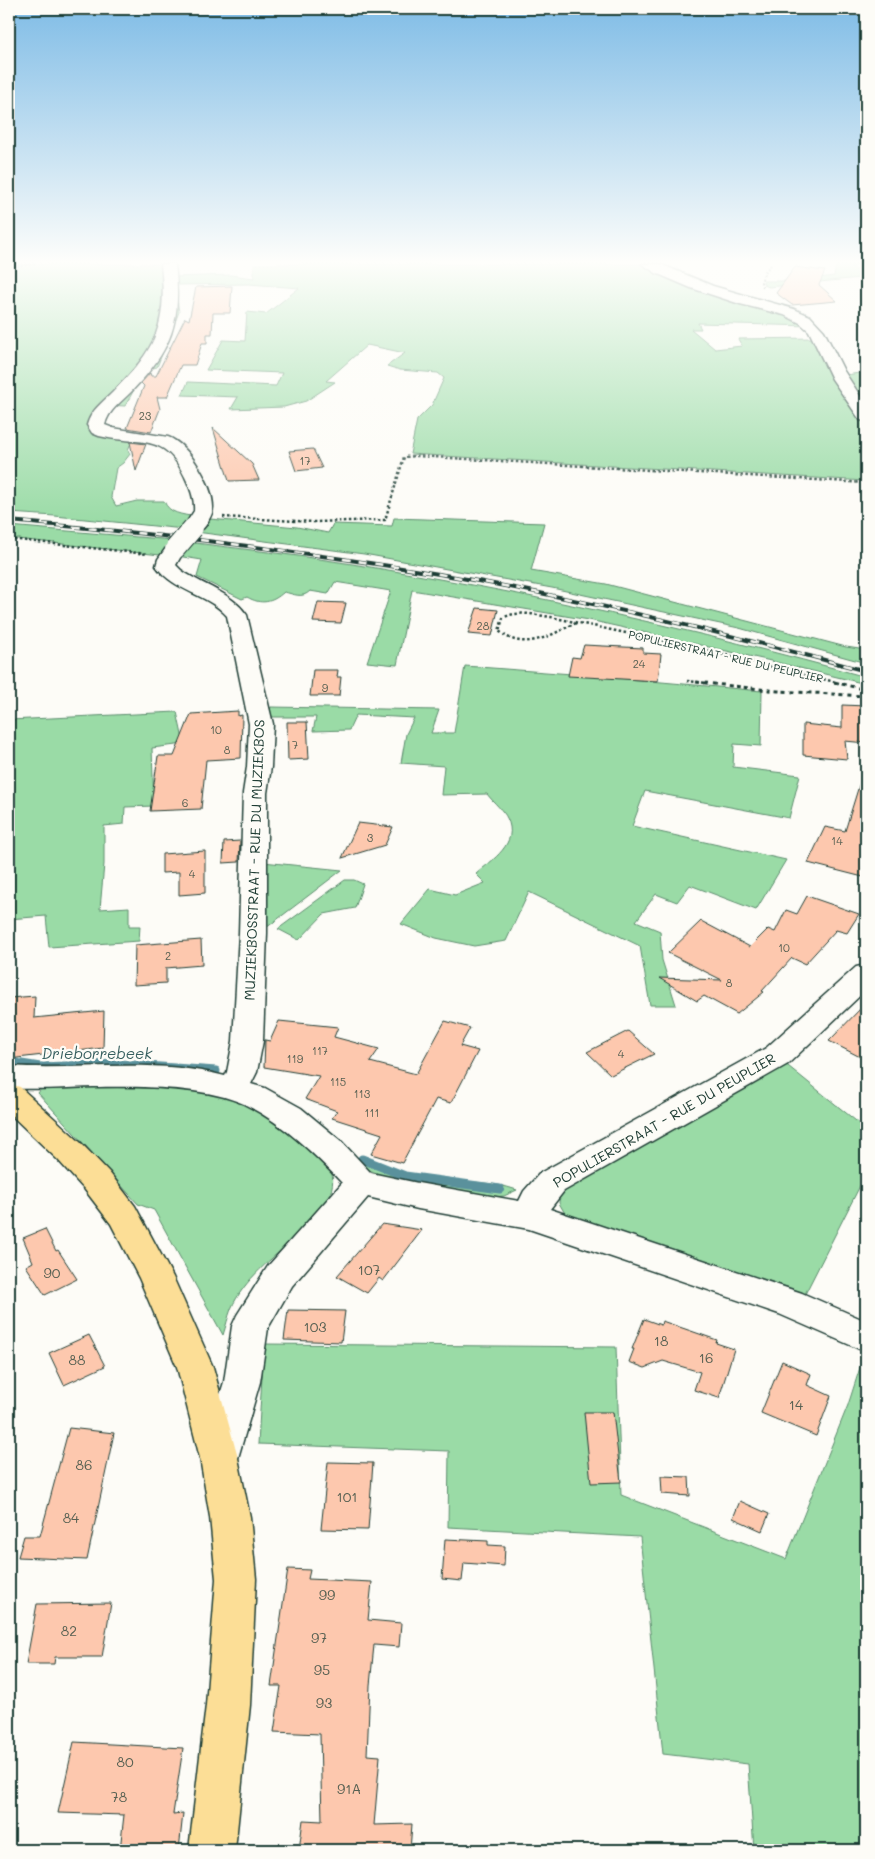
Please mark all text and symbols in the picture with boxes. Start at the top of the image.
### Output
house number: 23 [139,408,152,423]
house number: 17 [299,453,311,468]
house number: 28 [477,618,490,633]
street label: POPULIERSTRAAT - RUE DU PEUPLIER [627,626,825,686]
house number: 24 [633,656,646,671]
house number: 9 [322,680,329,695]
street label: MUZIEKBOSSTRAAT - RUE DU MUZIEKBOS [240,719,268,1001]
house number: 10 [210,722,222,737]
house number: 7 [292,737,298,752]
house number: 8 [224,742,231,757]
house number: 6 [182,795,188,810]
house number: 3 [367,830,374,845]
house number: 14 [831,833,843,848]
house number: 4 [189,866,196,881]
house number: 10 [778,940,790,955]
house number: 2 [165,948,171,963]
house number: 8 [726,975,733,990]
water label: Drieborrebeek [42,1043,153,1063]
house number: 117 [312,1043,328,1058]
house number: 4 [618,1046,625,1061]
street label: POPULIERSTRAAT - RUE DU PEUPLIER [549,1048,779,1192]
house number: 119 [287,1051,304,1066]
house number: 115 [330,1074,346,1089]
house number: 113 [354,1086,371,1101]
house number: 111 [365,1105,379,1120]
house number: 107 [358,1260,381,1279]
house number: 90 [44,1263,61,1282]
house number: 103 [303,1317,327,1336]
house number: 18 [654,1331,668,1350]
house number: 16 [699,1348,713,1367]
house number: 88 [69,1350,85,1369]
house number: 14 [789,1395,804,1414]
house number: 86 [76,1455,92,1474]
house number: 101 [336,1487,358,1506]
house number: 84 [63,1508,80,1527]
house number: 99 [319,1585,335,1604]
house number: 82 [61,1621,77,1640]
house number: 97 [311,1628,327,1647]
house number: 95 [314,1660,330,1679]
house number: 93 [316,1693,332,1712]
house number: 80 [116,1752,134,1771]
house number: 91A [337,1779,361,1798]
house number: 78 [111,1787,127,1806]

